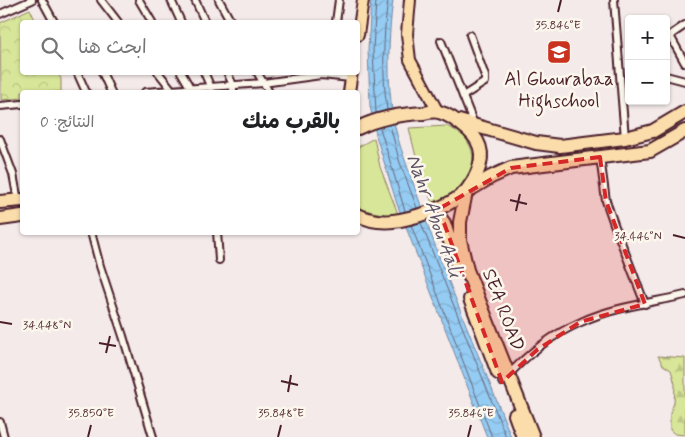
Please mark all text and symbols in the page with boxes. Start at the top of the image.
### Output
map controls [625,15,670,105]
button: + [625,15,670,60]
text: 35.846°E [535,18,581,34]
search box [20,20,360,75]
icon: search [38,34,66,62]
text: ابحث هنا [78,35,147,60]
school or university icon: Al Ghourabaa Highschool [546,39,572,65]
button: − [625,60,670,105]
place label: Al Ghourabaa Highschool [504,67,614,117]
text: بالقرب منك [242,108,340,136]
text: النتائج: 0 [40,112,94,133]
water label: Nahr Abou Aali [399,150,470,285]
text: 34.446°N [614,229,662,245]
street label: SEA ROAD [476,265,530,355]
text: 34.448°N [23,318,71,334]
text: 35.850°E [68,406,114,422]
text: 35.848°E [258,406,304,422]
text: 35.846°E [448,406,494,422]

